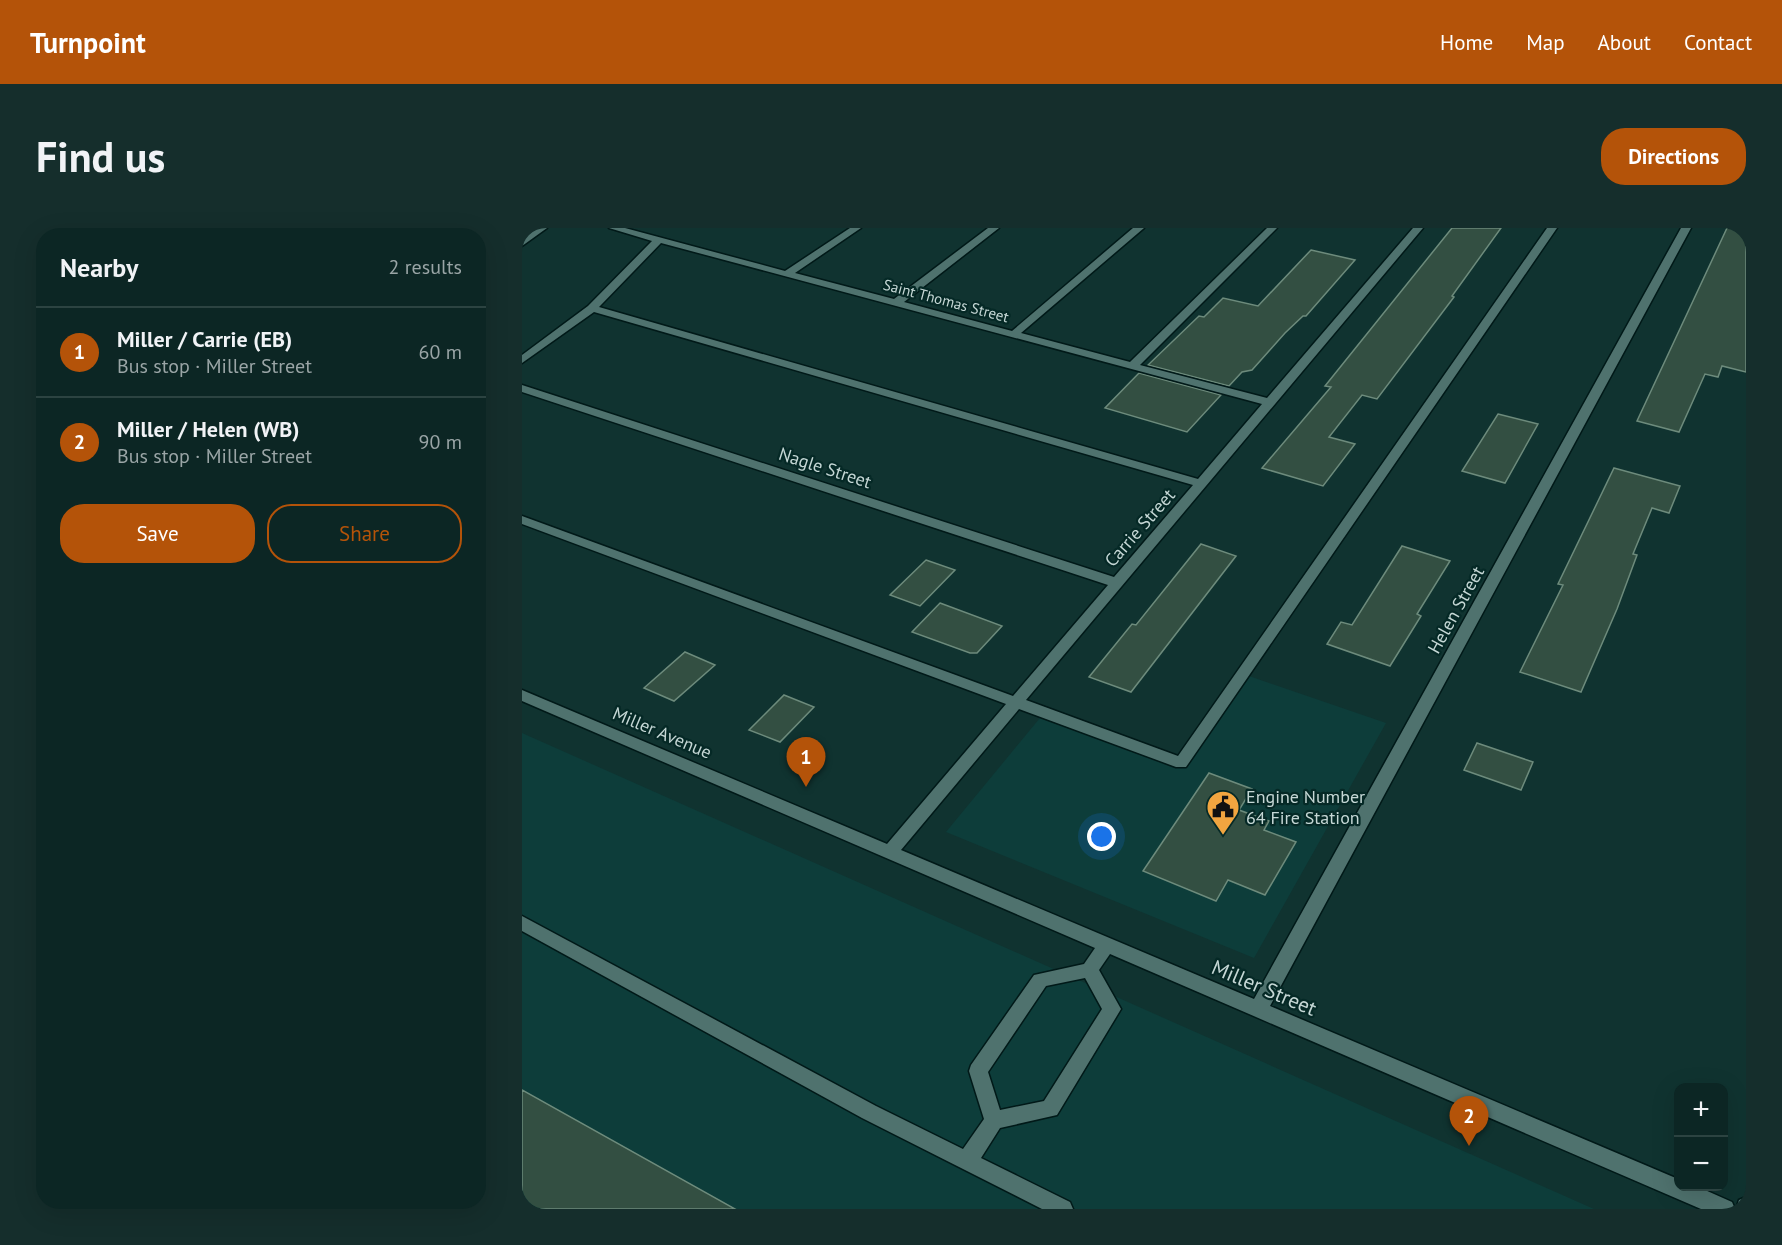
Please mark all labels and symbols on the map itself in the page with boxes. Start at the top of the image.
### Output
street label: Saint Thomas Street [881,275,1011,326]
street label: Nagle Street [776,442,874,493]
street label: Carrie Street [1099,484,1180,571]
street label: Helen Street [1422,562,1489,657]
street label: Miller Avenue [609,701,715,764]
pin: 1 [786,738,826,787]
place label: Engine Number 64 Fire Station [1246,785,1365,829]
public building icon: Engine Number 64 Fire Station [1205,789,1241,836]
your location [1087,822,1116,851]
street label: Miller Street [1208,953,1321,1022]
pin: 2 [1450,1096,1488,1146]

